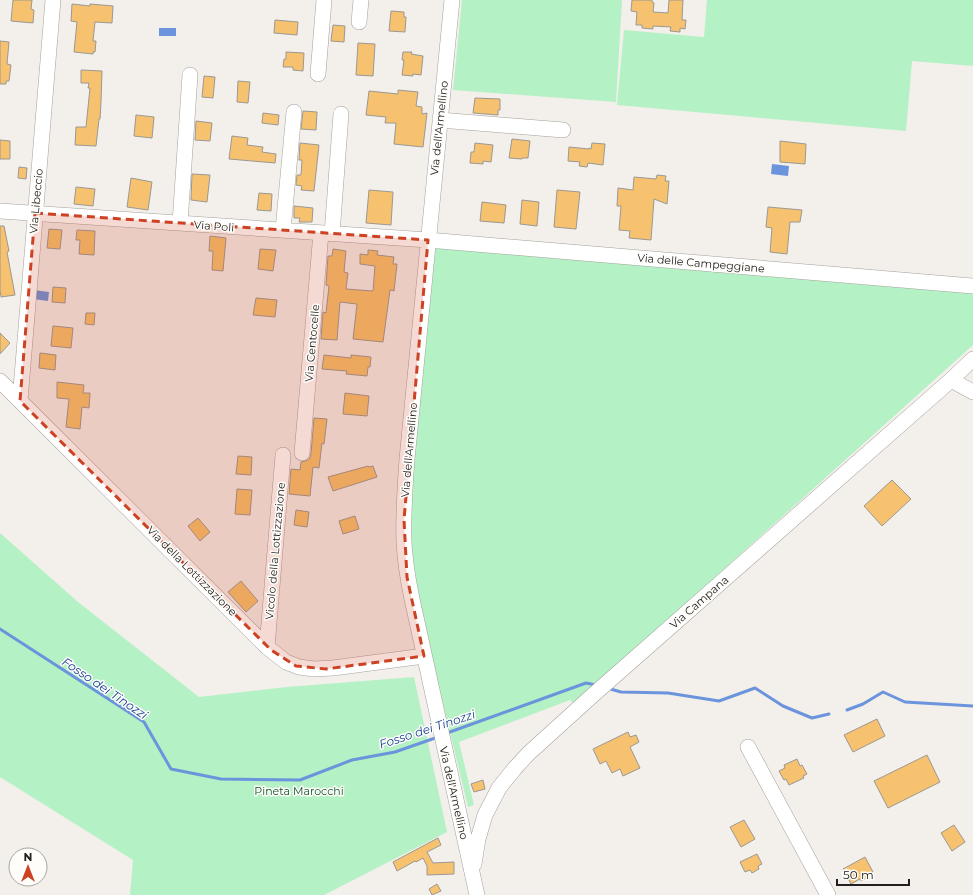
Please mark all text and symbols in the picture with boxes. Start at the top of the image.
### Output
street label: Via dell'Armellino [427,80,451,176]
street label: Via Libeccio [26,168,46,234]
street label: Via Poli [193,218,235,234]
street label: Via delle Campeggiane [637,250,766,276]
street label: Via Centocelle [302,303,322,382]
street label: Via dell'Armellino [398,402,420,498]
street label: Vicolo della Lottizzazione [262,481,288,620]
street label: Via della Lottizzazione [144,523,240,619]
street label: Via Campana [667,573,731,631]
water label: Fosso dei Tinozzi [59,654,151,723]
water label: Fosso dei Tinozzi [377,706,478,752]
street label: Via dell'Armellino [436,745,472,841]
park label: Pineta Marocchi [254,784,344,798]
north arrow [8,847,48,887]
text: N [24,850,32,864]
scale bar [837,861,909,887]
text: 50 m [843,867,874,882]

